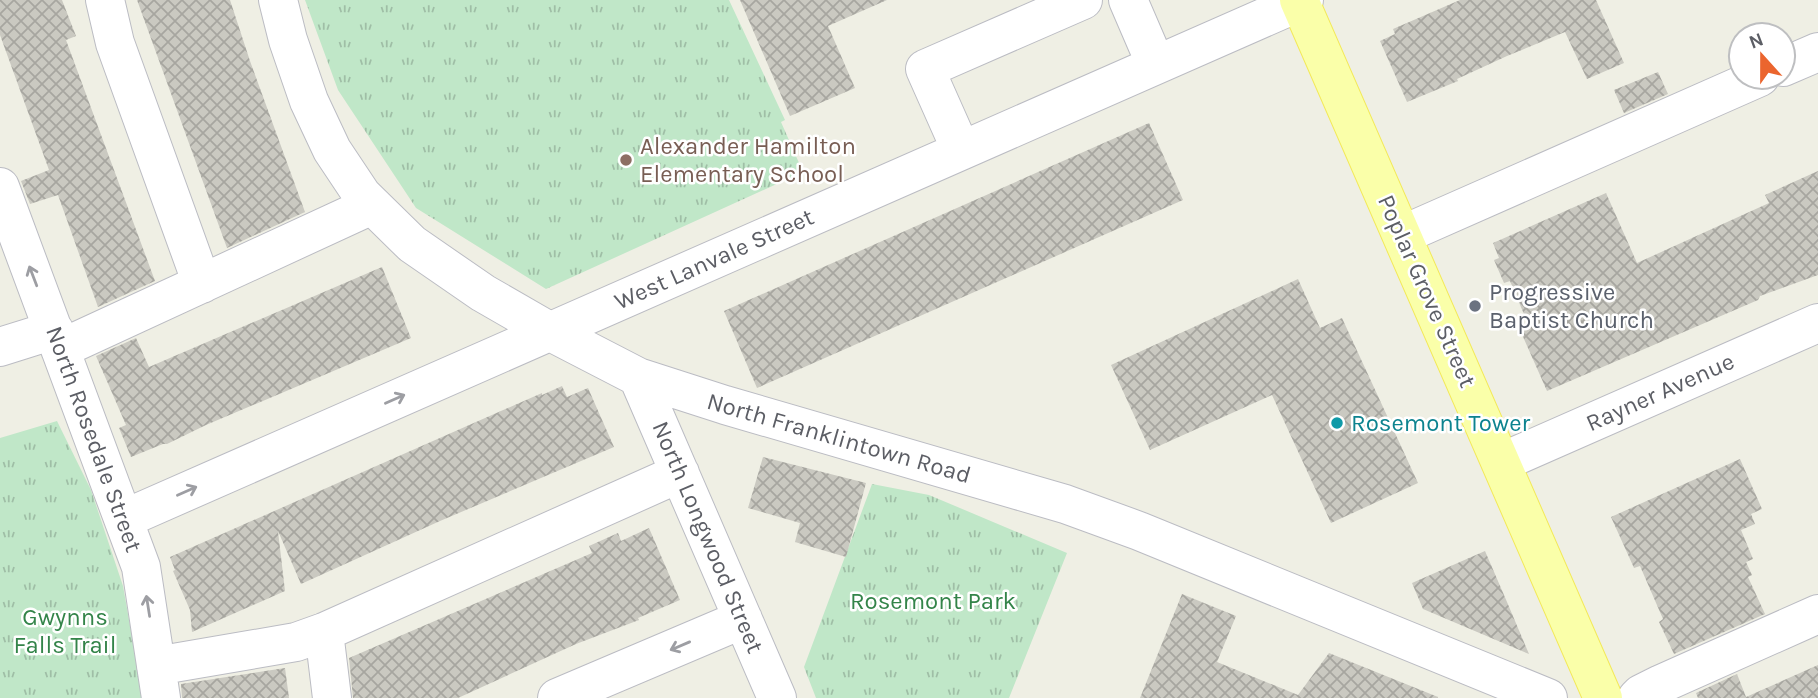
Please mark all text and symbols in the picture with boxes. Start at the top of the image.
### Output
north arrow [1727,21,1797,91]
text: N [1746,28,1767,54]
place label: Alexander Hamilton Elementary School [640,132,856,188]
marker: Alexander Hamilton Elementary School [618,152,634,168]
street label: Poplar Grove Street [1372,190,1482,392]
street label: West Lanvale Street [610,202,818,316]
one-way arrow [26,266,39,287]
place label: Progressive Baptist Church [1489,278,1654,334]
marker: Progressive Baptist Church [1467,298,1483,314]
street label: North Rosedale Street [40,322,148,556]
street label: Rayner Avenue [1582,347,1738,437]
street label: North Franklintown Road [704,387,974,489]
one-way arrow [384,392,405,405]
place label: Rosemont Tower [1351,409,1530,437]
marker: Rosemont Tower [1329,415,1345,431]
street label: North Longwood Street [646,417,770,657]
one-way arrow [175,484,197,497]
park label: Rosemont Park [850,587,1016,615]
one-way arrow [141,595,154,618]
park label: Gwynns Falls Trail [14,603,117,659]
one-way arrow [670,640,692,653]

